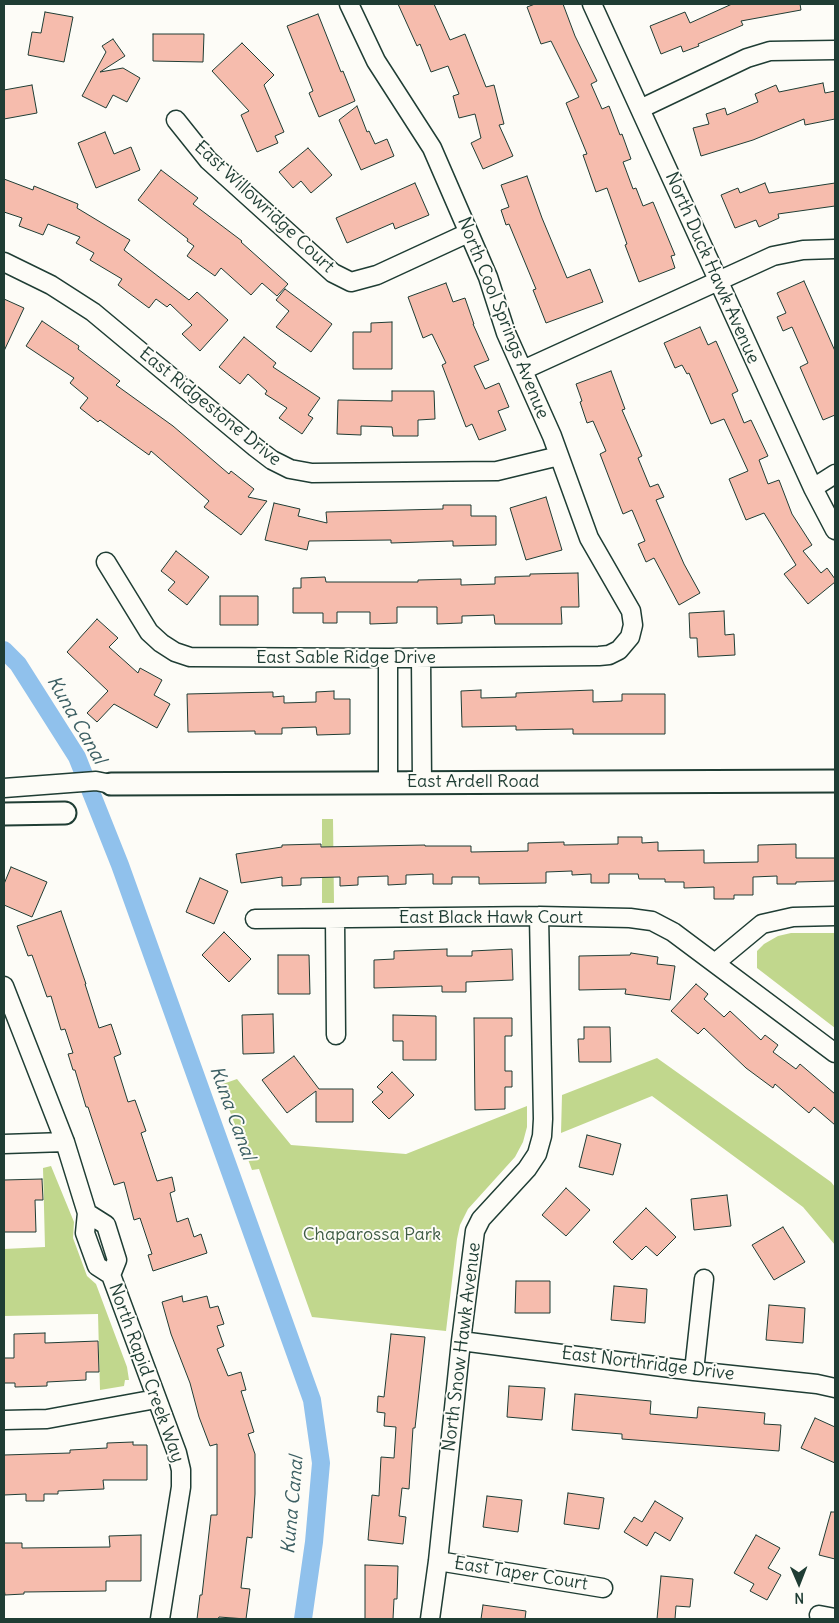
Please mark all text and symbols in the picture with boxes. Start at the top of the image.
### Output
street label: East Willowridge Court [190,137,338,277]
street label: North Duck Hawk Avenue [660,169,764,367]
street label: North Cool Springs Avenue [453,214,553,422]
street label: East Ridgestone Drive [135,343,285,471]
street label: East Sable Ridge Drive [256,647,436,669]
water label: Kuna Canal [42,672,110,768]
street label: East Ardell Road [407,771,539,793]
street label: East Black Hawk Court [399,907,583,929]
water label: Kuna Canal [204,1063,260,1163]
park label: Chaparossa Park [303,1224,441,1246]
street label: North Snow Hawk Avenue [438,1241,486,1453]
street label: North Rapid Creek Way [104,1281,188,1465]
street label: East Northridge Drive [560,1343,736,1385]
water label: Kuna Canal [277,1455,309,1555]
street label: East Taper Court [453,1553,589,1595]
north arrow [774,1558,824,1608]
text: N [794,1589,804,1607]

